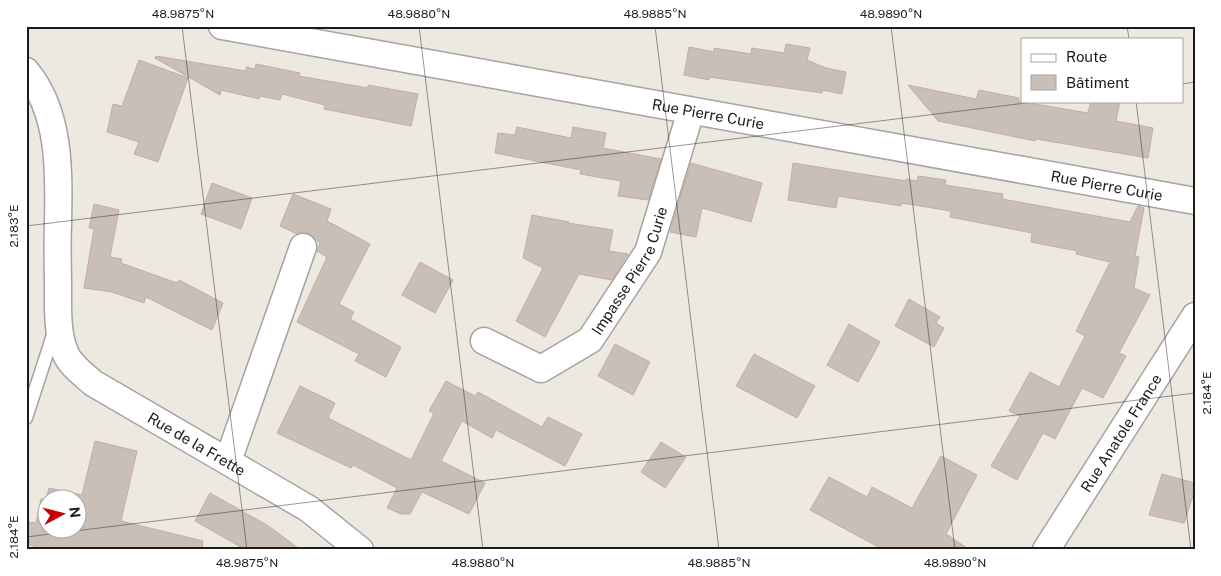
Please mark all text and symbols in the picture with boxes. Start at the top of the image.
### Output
text: 48.9875°N [152,7,214,21]
text: 48.9880°N [388,7,450,21]
text: 48.9885°N [623,7,687,21]
text: 48.9890°N [860,7,922,21]
legend [1021,38,1184,102]
text: Route [1066,48,1107,65]
text: Bâtiment [1066,74,1129,91]
street label: Rue Pierre Curie [651,95,766,132]
street label: Rue Pierre Curie [1049,167,1164,204]
street label: Impasse Pierre Curie [588,204,670,338]
text: 2.183°E [7,205,21,248]
street label: Rue Anatole France [1077,371,1164,495]
text: 2.184°E [1200,371,1214,415]
street label: Rue de la Frette [145,408,249,479]
north arrow [38,488,88,538]
text: N [66,506,84,519]
text: 2.184°E [7,515,21,559]
text: 48.9875°N [216,556,278,570]
text: 48.9880°N [452,556,514,570]
text: 48.9885°N [687,556,751,570]
text: 48.9890°N [924,556,986,570]

